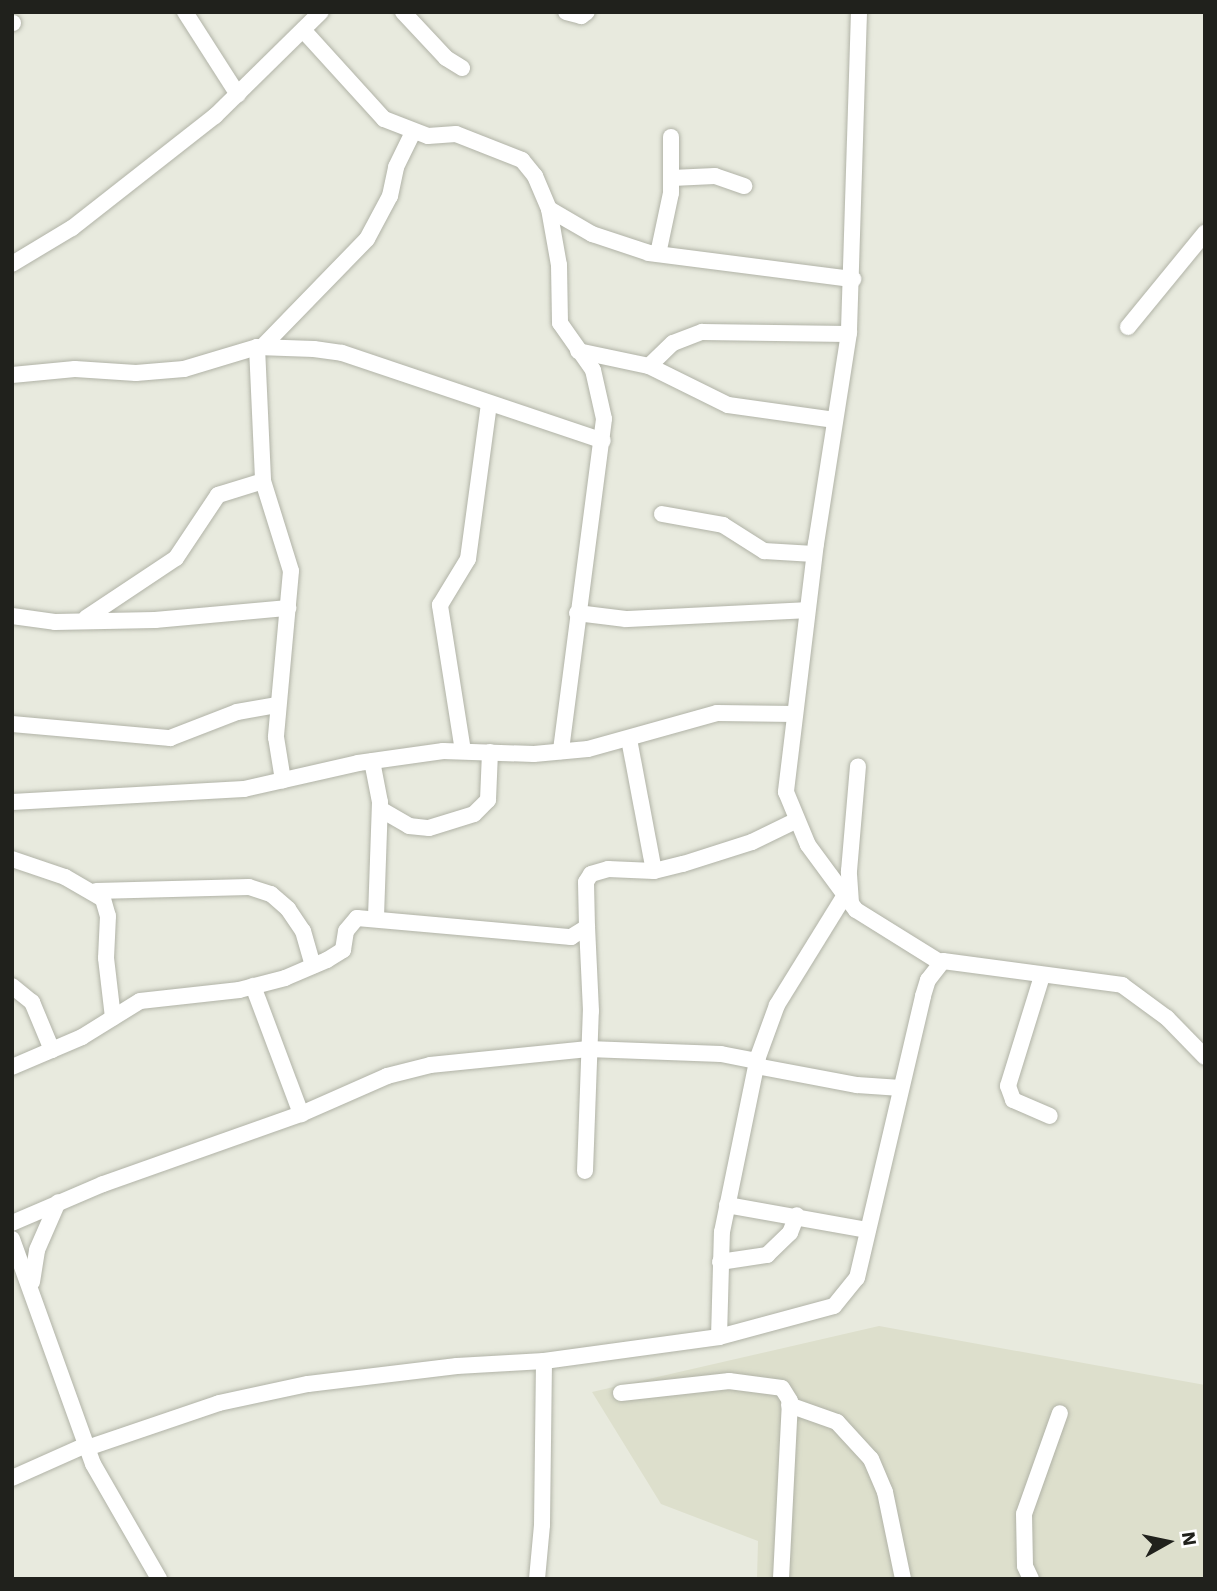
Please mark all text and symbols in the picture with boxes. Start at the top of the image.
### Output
north arrow [1133,1507,1203,1577]
text: N [1177,1530,1202,1547]

